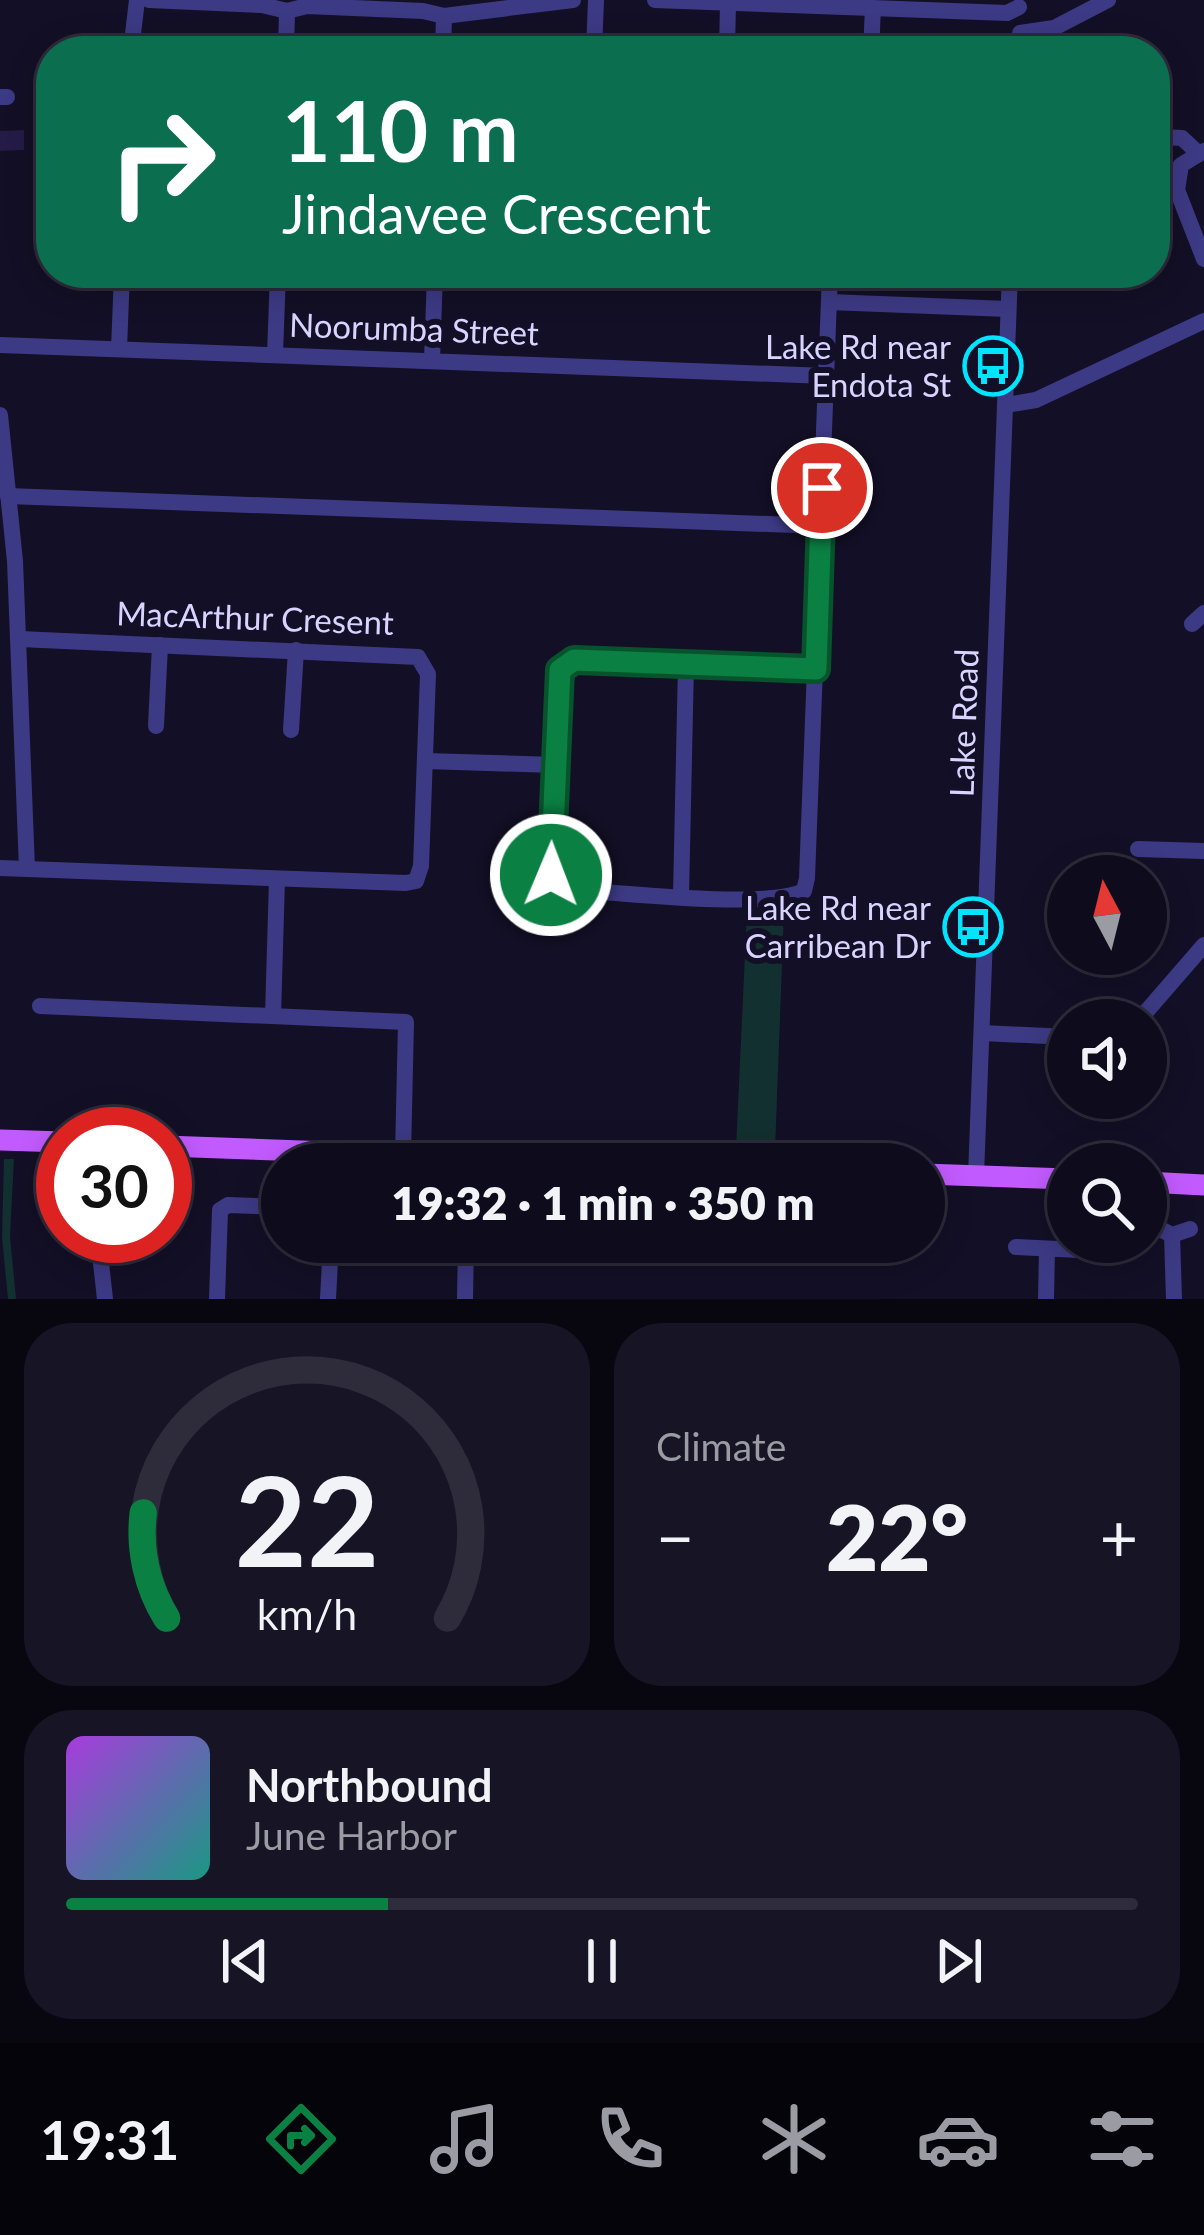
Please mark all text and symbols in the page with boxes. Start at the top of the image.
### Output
text: 110 m [282,79,519,180]
icon: right [84,84,240,240]
text: Jindavee Crescent [282,181,711,246]
street label: Noorumba Street [288,304,540,352]
place label: Lake Rd near Endota St [765,326,951,404]
bus stop icon: Lake Rd near Endota St [962,335,1024,397]
pin [771,437,873,539]
icon: arrive [789,455,855,521]
street label: MacArthur Cresent [116,592,395,642]
street label: Lake Road [940,648,986,798]
position arrow [488,812,614,938]
north arrow [1047,855,1167,975]
map controls [1047,855,1167,1263]
place label: Lake Rd near Carribean Dr [745,887,931,965]
bus stop icon: Lake Rd near Carribean Dr [942,896,1004,958]
button: sound [1047,999,1167,1119]
speed limit sign: 30 [36,1107,192,1263]
button: search [1047,1143,1167,1263]
text: 19:32 · 1 min · 350 m [391,1176,815,1230]
text: Climate [656,1423,786,1469]
text: 22 [235,1444,379,1594]
text: 22° [826,1482,968,1590]
text: − [656,1497,694,1576]
text: + [1100,1497,1138,1576]
text: km/h [257,1587,357,1638]
text: Northbound [246,1758,492,1812]
text: June Harbor [246,1812,457,1858]
icon: previous [212,1928,278,1994]
icon: pause [569,1928,635,1994]
icon: next [926,1928,992,1994]
icon: directions [259,2097,343,2181]
icon: music [423,2097,507,2181]
icon: phone [588,2097,672,2181]
icon: climate [752,2097,836,2181]
icon: car [916,2097,1000,2181]
icon: filters [1080,2097,1164,2181]
text: 19:31 [40,2107,179,2172]

